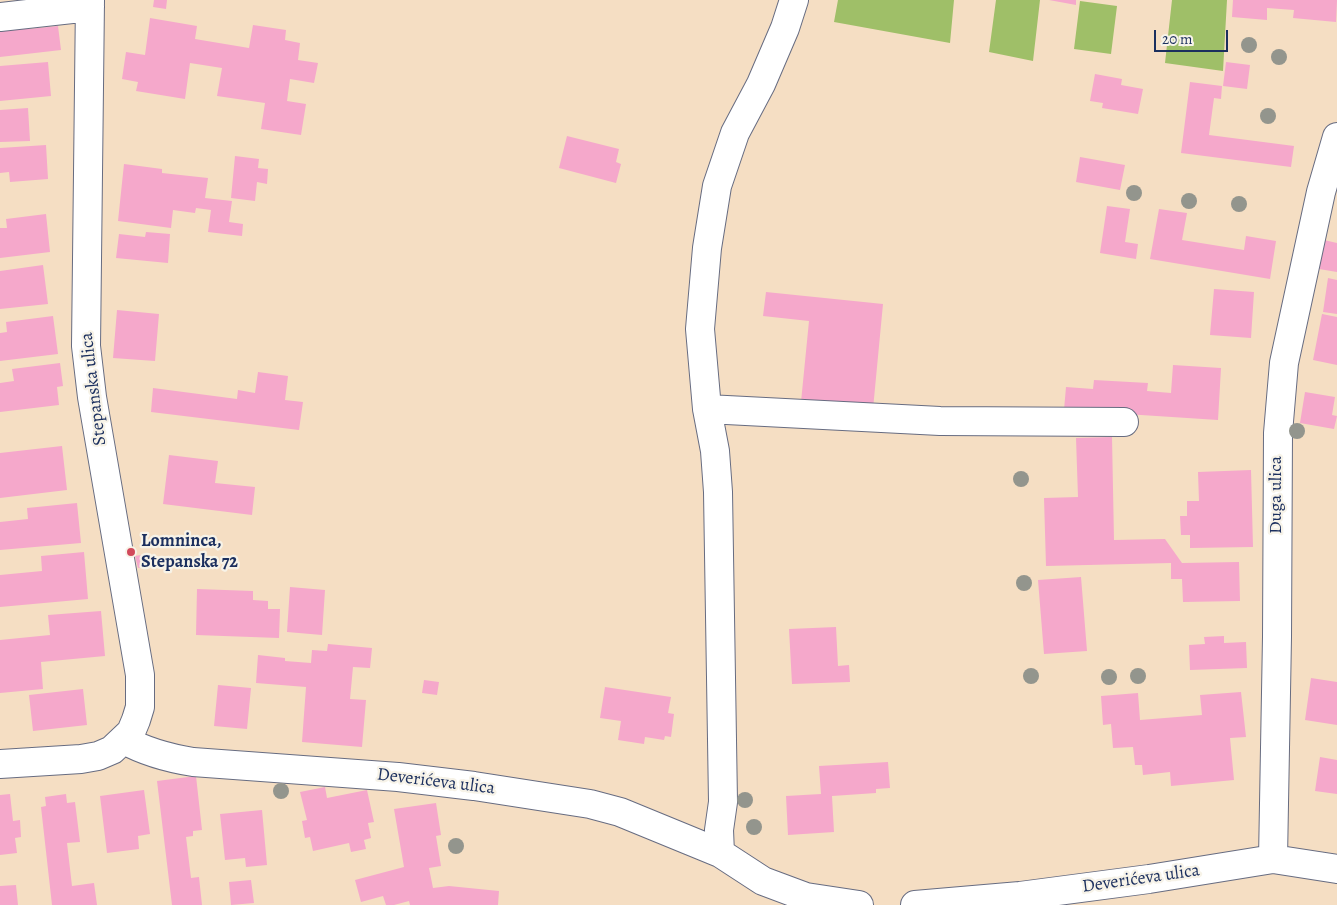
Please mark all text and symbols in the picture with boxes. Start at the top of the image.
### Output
scale bar [1157,20,1231,52]
text: 20 m [1162,29,1193,49]
street label: Stepanska ulica [76,331,112,447]
street label: Duga ulica [1266,456,1288,534]
place label: Lomninca, Stepanska 72 [141,531,238,574]
marker: Lomninca, Stepanska 72 [125,546,137,558]
street label: Deverićeva ulica [376,764,496,800]
street label: Deverićeva ulica [1081,860,1201,898]

